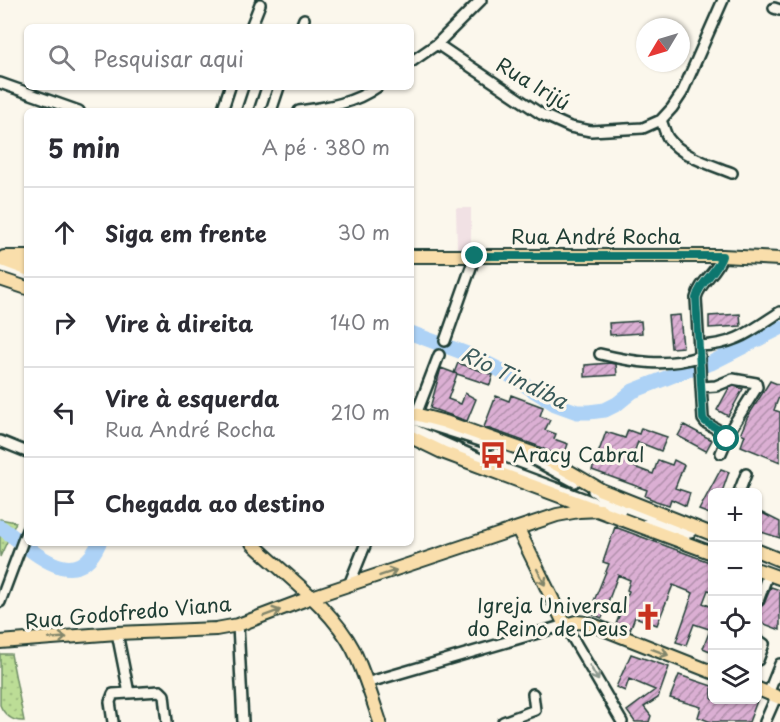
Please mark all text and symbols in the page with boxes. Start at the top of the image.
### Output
north arrow [636,18,690,72]
search box [24,24,414,90]
icon: search [45,41,78,74]
text: Pesquisar aqui [93,41,244,74]
street label: Rua Irijú [491,49,576,117]
text: 5 min [48,128,120,167]
text: A pé · 380 m [262,132,390,162]
icon: ahead [48,216,81,249]
text: Siga em frente [105,216,267,249]
text: 30 m [337,217,390,247]
street label: Rua André Rocha [511,221,681,251]
route end [461,242,487,268]
icon: right [48,306,81,339]
text: Vire à direita [105,306,253,339]
text: 140 m [330,307,390,337]
water label: Rio Tindiba [456,337,574,416]
text: Vire à esquerda [105,381,279,414]
icon: left [48,396,81,429]
text: 210 m [331,397,390,427]
text: Rua André Rocha [105,414,275,444]
route start [713,425,739,451]
place label: Aracy Cabral [513,439,644,469]
bus stop icon: Aracy Cabral [478,440,508,470]
icon: arrive [48,486,81,519]
text: Chegada ao destino [105,486,325,519]
map controls [708,488,762,704]
button: + [708,488,762,542]
button: − [708,542,762,596]
one-way arrow [378,566,397,577]
one-way arrow [536,567,548,585]
street label: Rua Godofredo Viana [24,588,233,636]
place label: Igreja Universal do Reino de Deus [467,590,628,643]
button: locate [708,596,762,650]
church icon: Igreja Universal do Reino de Deus [633,602,663,632]
one-way arrow [262,606,280,617]
one-way arrow [48,632,68,643]
one-way arrow [650,647,669,658]
button: layers [708,650,762,704]
one-way arrow [588,664,600,681]

